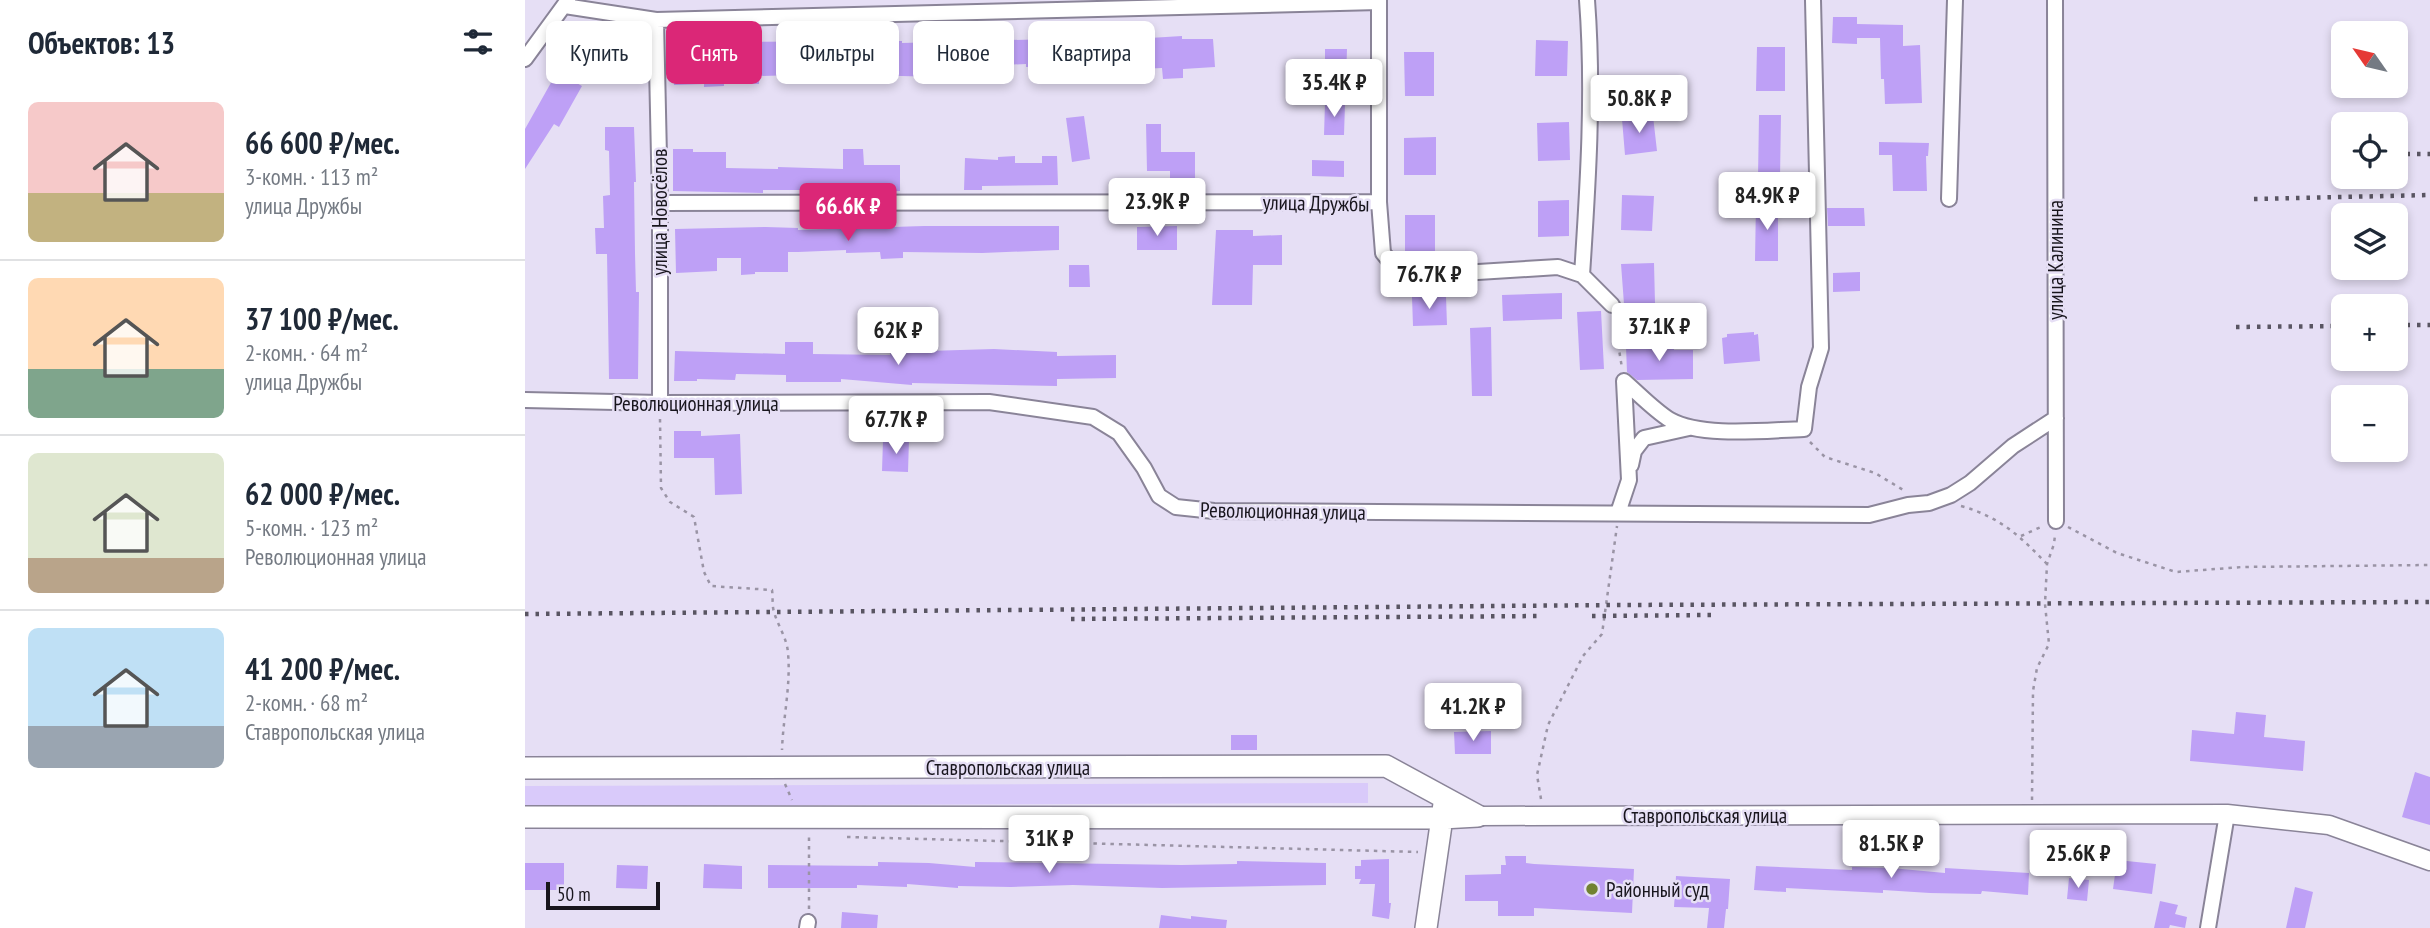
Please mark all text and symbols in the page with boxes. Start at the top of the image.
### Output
chip: Купить [546,21,652,84]
chip: Снять [666,21,762,84]
chip: Фильтры [776,21,899,84]
chip: Новое [913,21,1014,84]
chip: Квартира [1028,21,1155,84]
north arrow [2331,21,2408,98]
map controls [2331,21,2408,462]
text: Объектов: 13 [28,23,175,62]
icon: filters [459,23,497,61]
pin: 35.4K ₽ [1269,60,1399,119]
text: 35.4K ₽ [1302,67,1366,96]
pin: 50.8K ₽ [1574,76,1704,135]
text: 50.8K ₽ [1607,83,1671,112]
button: locate [2331,112,2408,189]
text: 66 600 ₽/мес. [245,123,400,162]
icon: home [84,130,168,214]
street label: улица Новосёлов [646,149,673,275]
text: 3-комн. · 113 m² [245,162,378,191]
pin: 84.9K ₽ [1702,173,1832,232]
pin: 23.9K ₽ [1092,178,1222,238]
text: 84.9K ₽ [1735,180,1799,209]
pin: 66.6K ₽ [783,184,913,243]
text: 23.9K ₽ [1125,186,1189,215]
street label: улица Дружбы [1262,189,1370,217]
text: улица Дружбы [245,191,362,220]
text: 66.6K ₽ [816,191,880,220]
street label: улица Калинина [2042,200,2069,320]
button: layers [2331,203,2408,280]
pin: 76.7K ₽ [1364,252,1494,311]
text: 76.7K ₽ [1397,259,1461,288]
button: + [2331,294,2408,371]
text: 37 100 ₽/мес. [245,299,399,338]
pin: 37.1K ₽ [1594,304,1724,363]
icon: home [84,306,168,390]
pin: 62K ₽ [849,308,947,367]
text: 37.1K ₽ [1628,311,1690,340]
text: 62K ₽ [873,315,923,344]
text: 2-комн. · 64 m² [245,338,368,367]
text: улица Дружбы [245,367,362,396]
button: − [2331,385,2408,462]
street label: Революционная улица [613,390,779,417]
pin: 67.7K ₽ [831,396,961,456]
text: 67.7K ₽ [865,404,927,433]
text: 62 000 ₽/мес. [245,474,400,513]
icon: home [84,481,168,565]
street label: Революционная улица [1200,496,1366,526]
text: 5-комн. · 123 m² [245,513,378,542]
text: Революционная улица [245,542,426,571]
text: 41 200 ₽/мес. [245,649,400,688]
icon: home [84,656,168,740]
pin: 41.2K ₽ [1408,684,1538,743]
text: 2-комн. · 68 m² [245,688,368,717]
text: 41.2K ₽ [1441,691,1505,720]
text: Ставропольская улица [245,717,425,746]
street label: Ставропольская улица [926,754,1090,781]
street label: Ставропольская улица [1623,802,1787,829]
pin: 31K ₽ [1000,816,1098,875]
pin: 81.5K ₽ [1826,820,1956,880]
text: 31K ₽ [1024,823,1074,852]
text: 81.5K ₽ [1859,828,1923,857]
pin: 25.6K ₽ [2013,830,2143,890]
text: 25.6K ₽ [2046,838,2110,867]
place label: Районный суд [1606,876,1709,903]
scale bar [546,879,660,911]
marker: Районный суд [1584,881,1600,897]
text: 50 m [557,882,591,906]

